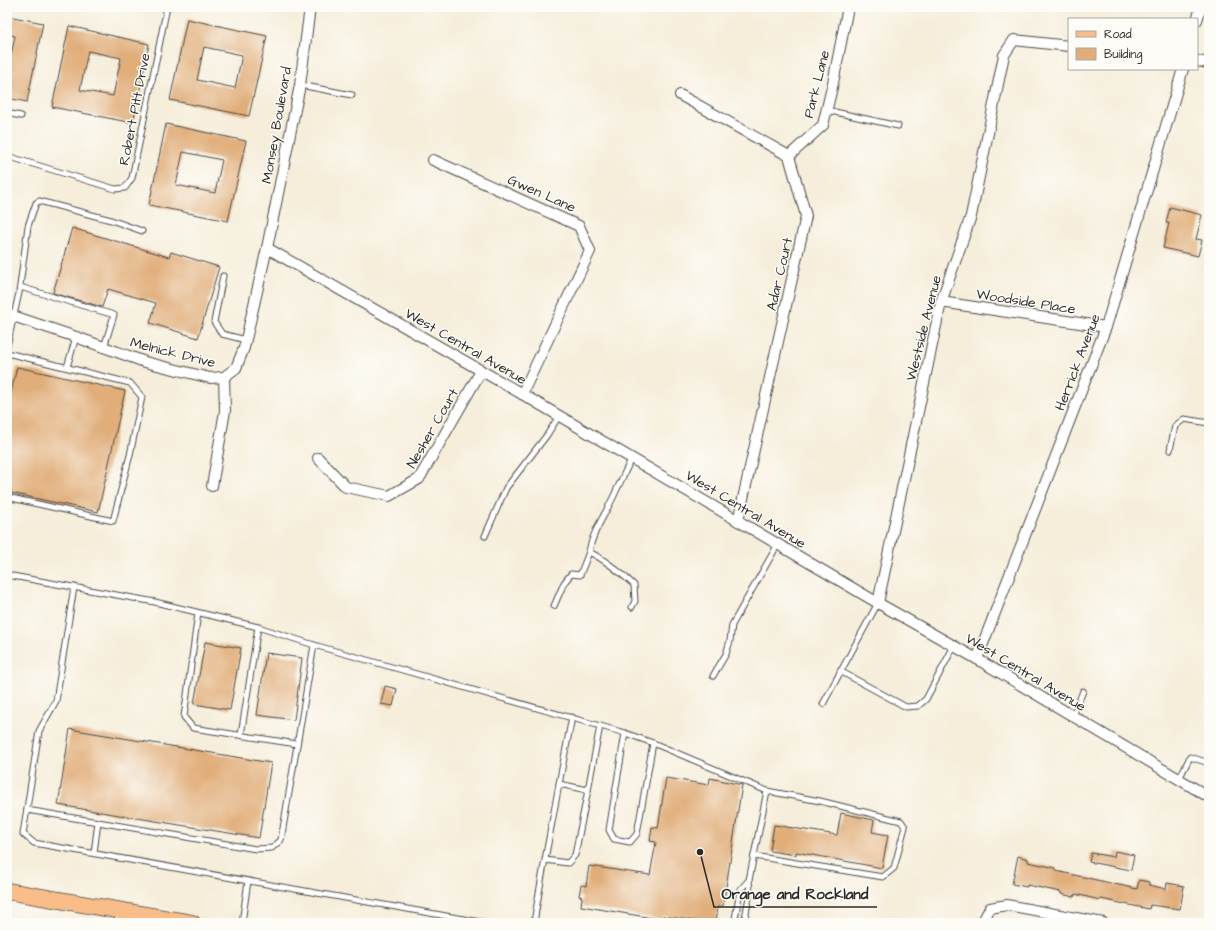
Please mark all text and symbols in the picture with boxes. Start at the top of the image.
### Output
legend [1068,18,1198,70]
text: Road [1104,26,1132,43]
text: Building [1104,46,1142,64]
street label: Park Lane [799,48,835,120]
street label: Robert Pitt Drive [114,51,156,167]
street label: Monsey Boulevard [257,65,297,185]
street label: Gwen Lane [504,170,579,218]
street label: Adar Court [762,235,798,313]
street label: Westside Avenue [901,273,947,383]
street label: Woodside Place [975,284,1077,320]
street label: West Central Avenue [401,304,530,390]
street label: Herrick Avenue [1050,311,1106,414]
street label: Melnick Drive [128,333,218,373]
street label: Nesher Court [402,384,464,472]
street label: West Central Avenue [681,466,810,554]
street label: West Central Avenue [961,629,1090,717]
callout: Orange and Rockland [714,880,877,907]
text: Orange and Rockland [721,884,869,907]

